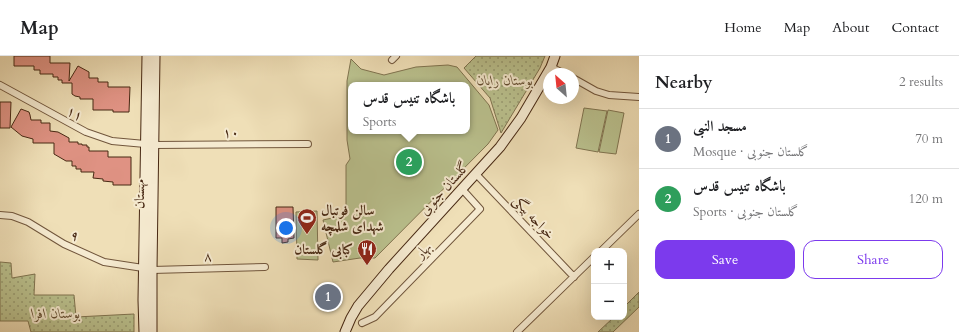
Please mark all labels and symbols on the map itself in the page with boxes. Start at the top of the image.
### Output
north arrow [543,68,579,104]
park label: بوستان رایان [477,71,534,90]
street label: ۱۱ [63,101,87,126]
street label: ۱۰ [223,123,239,142]
pin: 2 [396,147,422,177]
street label: گلستان جنوبی [415,157,474,219]
street label: مهستان [130,179,149,209]
street label: خواجه بیگی [508,191,559,244]
place label: سالن فوتبال شهدای شلمچه [321,201,384,236]
sports icon: سالن فوتبال شهدای شلمچه [296,207,318,235]
your location [276,218,296,238]
street label: ۹ [67,225,83,246]
restaurant icon: کبابی گلستان [356,238,378,266]
street label: بهار [409,238,436,264]
place label: کبابی گلستان [294,240,353,260]
street label: ۸ [204,247,212,266]
pin: 1 [315,282,341,312]
park label: بوستان افرا [30,304,81,323]

